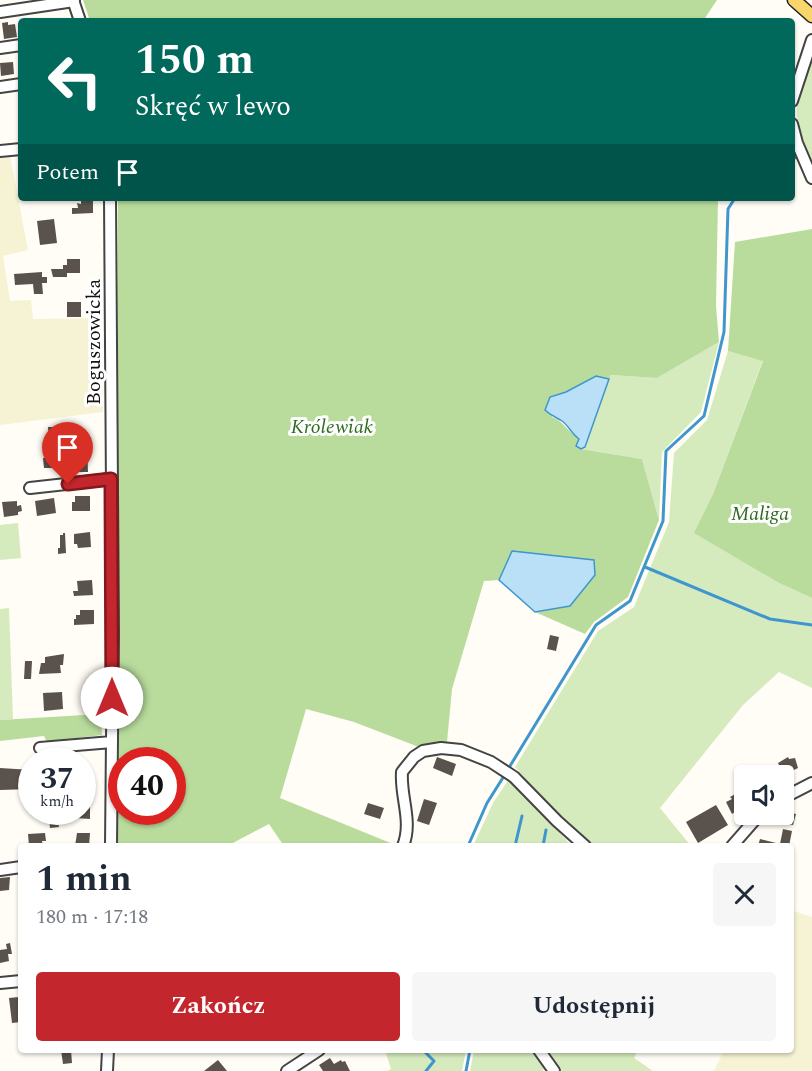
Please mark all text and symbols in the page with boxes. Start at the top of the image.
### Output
text: 150 m [135,29,254,92]
icon: left [36,42,114,120]
text: Skręć w lewo [135,86,291,128]
text: Potem [36,156,99,189]
icon: arrive [111,156,144,189]
street label: Boguszowicka [79,279,109,405]
park label: Królewiak [291,412,374,442]
pin [42,422,93,484]
icon: arrive [51,431,84,464]
park label: Maliga [731,499,789,529]
position arrow [80,666,144,730]
speed limit sign: 40 [108,747,186,825]
text: 37 [40,756,74,802]
map controls [734,765,794,825]
button: sound [734,765,794,825]
text: km/h [40,790,74,813]
text: 1 min [36,852,132,907]
button: close [713,863,776,926]
text: 180 m · 17:18 [36,902,148,932]
button: Zakończ [36,972,400,1041]
button: Udostępnij [412,972,776,1041]

